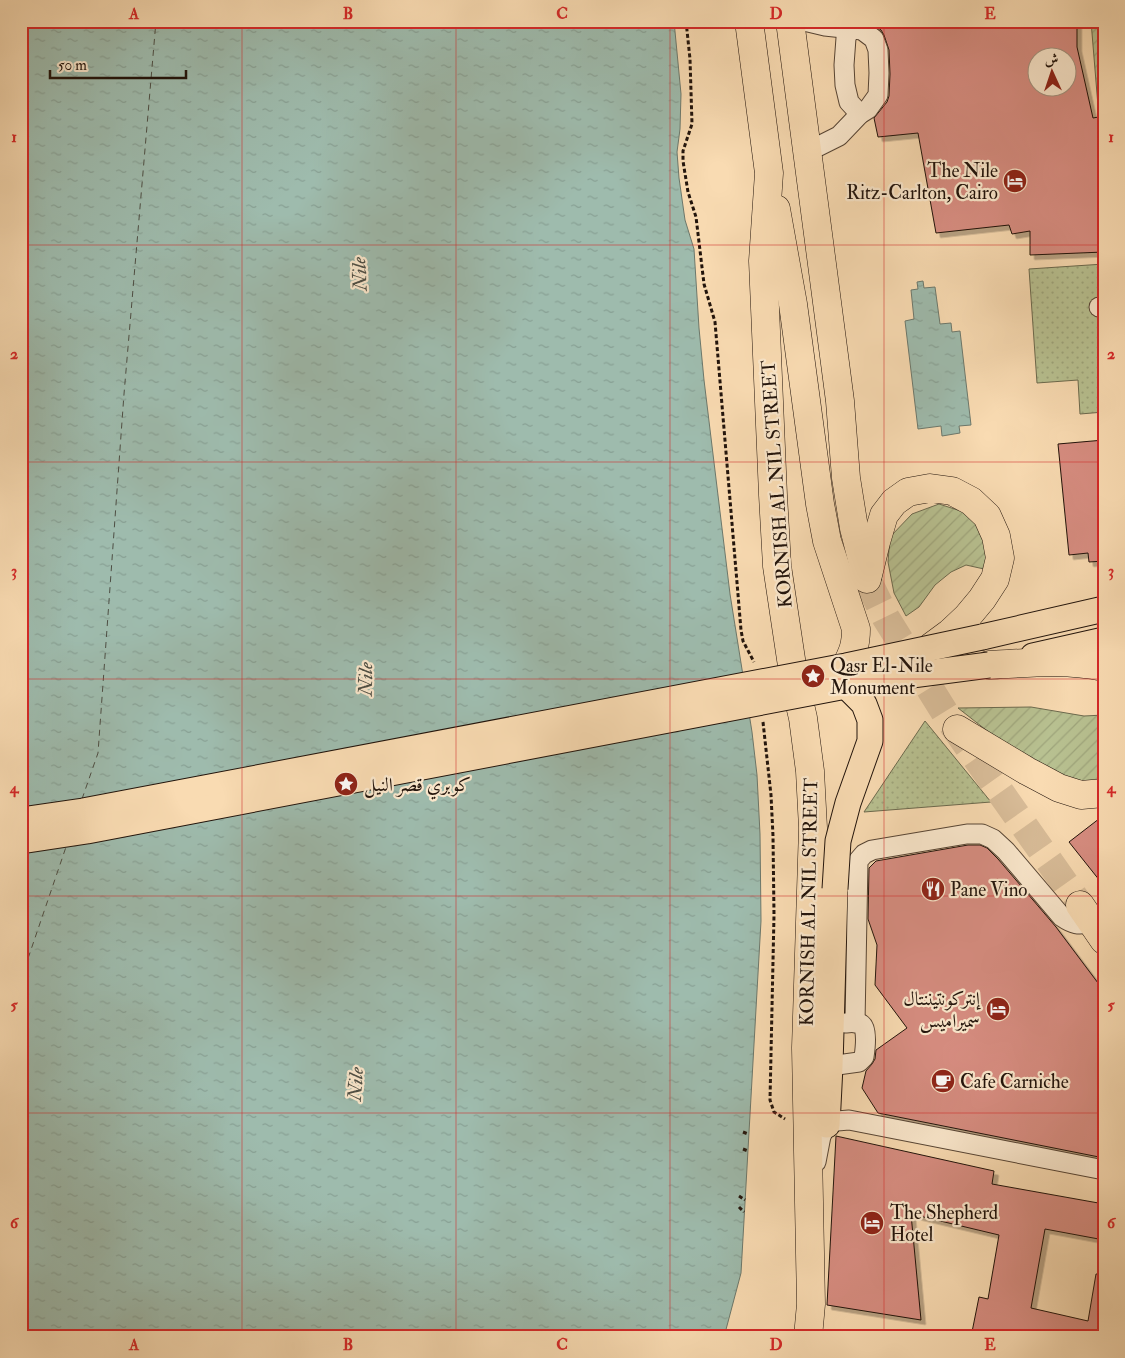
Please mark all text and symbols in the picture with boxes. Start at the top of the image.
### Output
text: A [128,4,140,24]
text: B [343,4,353,24]
text: C [556,4,568,24]
text: D [769,4,783,24]
text: E [984,4,996,24]
scale bar [50,48,186,80]
north arrow [1028,48,1078,98]
text: ش [1044,51,1059,68]
text: 50 m [58,56,87,75]
text: 1 [11,127,17,147]
text: 1 [1108,127,1114,147]
place label: The Nile Ritz-Carlton, Cairo [846,159,998,205]
hotel icon: The Nile Ritz-Carlton, Cairo [1002,168,1028,194]
water label: Nile [346,256,373,292]
text: 2 [10,344,18,364]
text: 2 [1107,344,1115,364]
street label: KORNISH AL NIL STREET [756,359,798,609]
text: 3 [11,561,17,581]
text: 3 [1108,561,1114,581]
place label: Qasr El-Nile Monument [830,654,933,700]
water label: Nile [353,662,378,697]
place icon: Qasr El-Nile Monument [800,663,826,689]
place icon: كوبري قصر النيل [333,771,359,797]
place label: كوبري قصر النيل [364,773,471,800]
text: 4 [9,778,20,798]
street label: KORNISH AL NIL STREET [795,778,823,1026]
text: 4 [1106,778,1117,798]
restaurant icon: Pane Vino [920,876,946,902]
place label: Pane Vino [950,878,1028,902]
place label: إنتركونتيننتال سميراميس [903,987,982,1033]
text: 5 [10,995,18,1015]
text: 5 [1107,995,1115,1015]
hotel icon: إنتركونتيننتال سميراميس [985,996,1011,1022]
water label: Nile [342,1066,369,1103]
cafe icon: Cafe Carniche [930,1068,956,1094]
place label: Cafe Carniche [960,1070,1069,1094]
place label: The Shepherd Hotel [890,1201,999,1247]
hotel icon: The Shepherd Hotel [859,1210,885,1236]
text: 6 [10,1213,20,1233]
text: 6 [1107,1213,1117,1233]
text: A [128,1335,140,1355]
text: B [343,1335,353,1355]
text: C [556,1335,568,1355]
text: D [769,1335,783,1355]
text: E [984,1335,996,1355]

